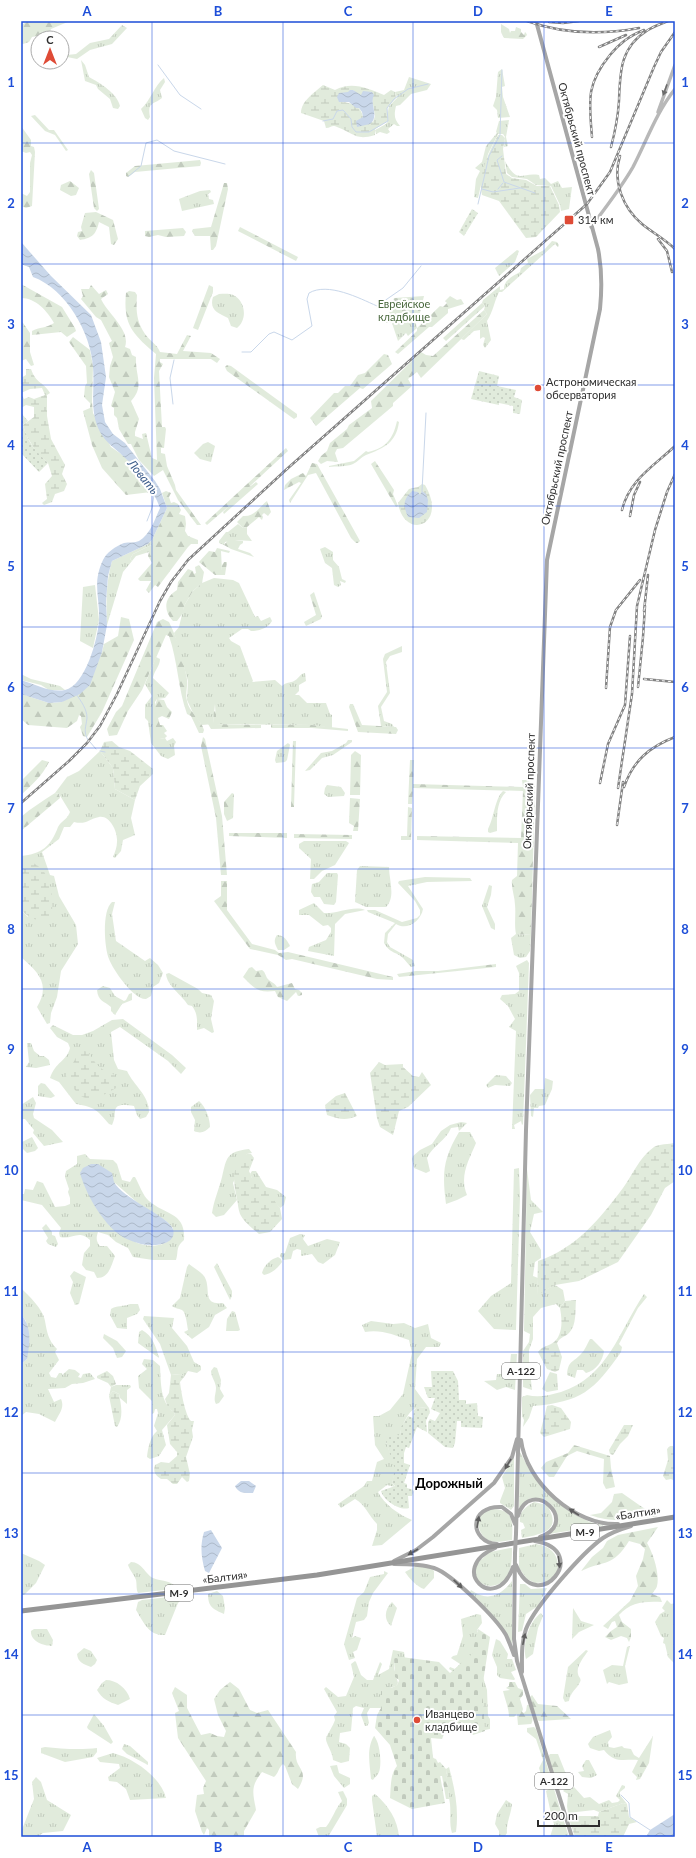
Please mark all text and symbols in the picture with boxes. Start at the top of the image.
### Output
text: A [81,3,92,19]
text: B [214,3,223,19]
text: C [344,3,353,19]
text: D [473,3,483,19]
text: E [605,3,613,19]
north arrow [30,30,70,70]
text: С [46,33,54,46]
text: 1 [7,74,15,90]
text: 1 [681,74,689,90]
street label: Октябрьский проспект [556,81,599,197]
one-way arrow [661,85,667,97]
text: 2 [7,195,15,211]
text: 2 [681,195,689,211]
place label: 314 км [578,213,613,226]
marker: 314 км [563,214,575,226]
park label: Еврейское кладбище [378,297,431,323]
text: 3 [7,316,15,332]
text: 3 [681,316,689,332]
place label: Aстрономическая обсерватория [546,375,637,401]
marker: Aстрономическая обсерватория [533,383,543,393]
street label: Октябрьский проспект [538,409,575,526]
text: 4 [7,437,15,453]
text: 4 [681,437,689,453]
water label: Ловать [124,455,162,497]
text: 5 [7,558,15,574]
text: 5 [681,558,689,574]
text: 6 [7,679,15,695]
text: 6 [681,679,689,695]
street label: Октябрьский проспект [520,732,537,849]
text: 7 [7,800,15,816]
text: 7 [681,800,689,816]
text: 8 [7,921,15,937]
text: 8 [681,921,689,937]
text: 9 [7,1041,15,1057]
text: 9 [681,1041,689,1057]
text: 10 [3,1162,19,1178]
text: 10 [677,1162,693,1178]
text: 11 [3,1283,19,1299]
text: 11 [677,1283,693,1299]
road number: А-122 [502,1363,540,1379]
text: 12 [3,1404,19,1420]
text: 12 [677,1404,693,1420]
one-way arrow [504,1458,511,1470]
district label: Дорожный [415,1475,483,1491]
street label: «Балтия» [614,1502,662,1522]
one-way arrow [568,1508,580,1515]
one-way arrow [475,1515,481,1528]
road number: М-9 [571,1524,599,1540]
text: 13 [3,1525,19,1541]
text: 13 [677,1525,693,1541]
one-way arrow [407,1548,419,1555]
one-way arrow [556,1556,563,1568]
street label: «Балтия» [202,1567,249,1586]
one-way arrow [453,1579,463,1589]
road number: М-9 [165,1585,193,1601]
one-way arrow [521,1633,527,1645]
text: 14 [3,1646,19,1662]
text: 14 [677,1646,693,1662]
place label: Иванцево кладбище [425,1707,477,1733]
marker: Иванцево кладбище [412,1715,422,1725]
text: 15 [3,1767,19,1783]
text: 15 [677,1767,693,1783]
road number: А-122 [535,1773,573,1789]
scale bar [538,1802,599,1828]
text: 200 m [544,1808,578,1823]
text: A [81,1839,92,1855]
text: B [214,1839,223,1855]
text: C [344,1839,353,1855]
text: D [473,1839,483,1855]
text: E [605,1839,613,1855]

